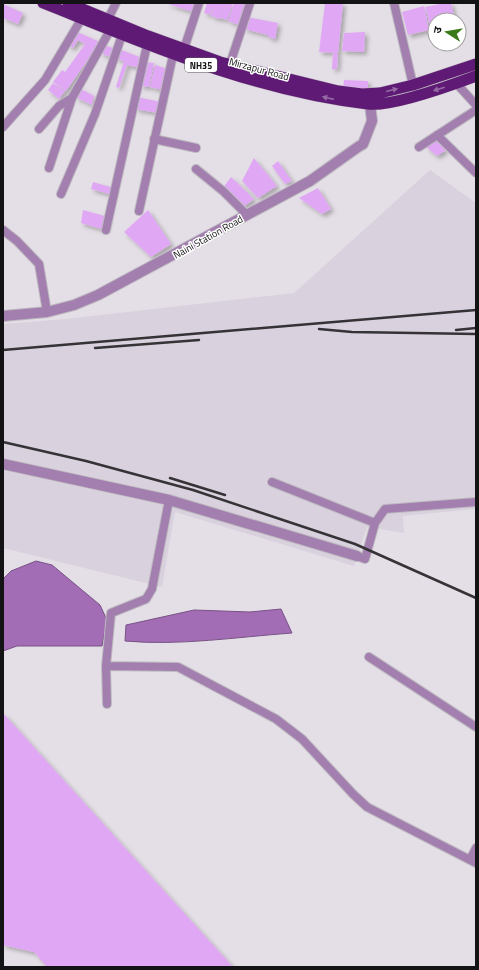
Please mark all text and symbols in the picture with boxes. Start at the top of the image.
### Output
north arrow [427,12,467,52]
text: उ [429,25,446,35]
street label: Mirzapur Road [227,54,291,84]
road number: NH35 [185,58,217,72]
one-way arrow [433,86,445,92]
one-way arrow [387,87,399,93]
one-way arrow [322,95,334,101]
street label: Naini Station Road [170,212,246,262]

